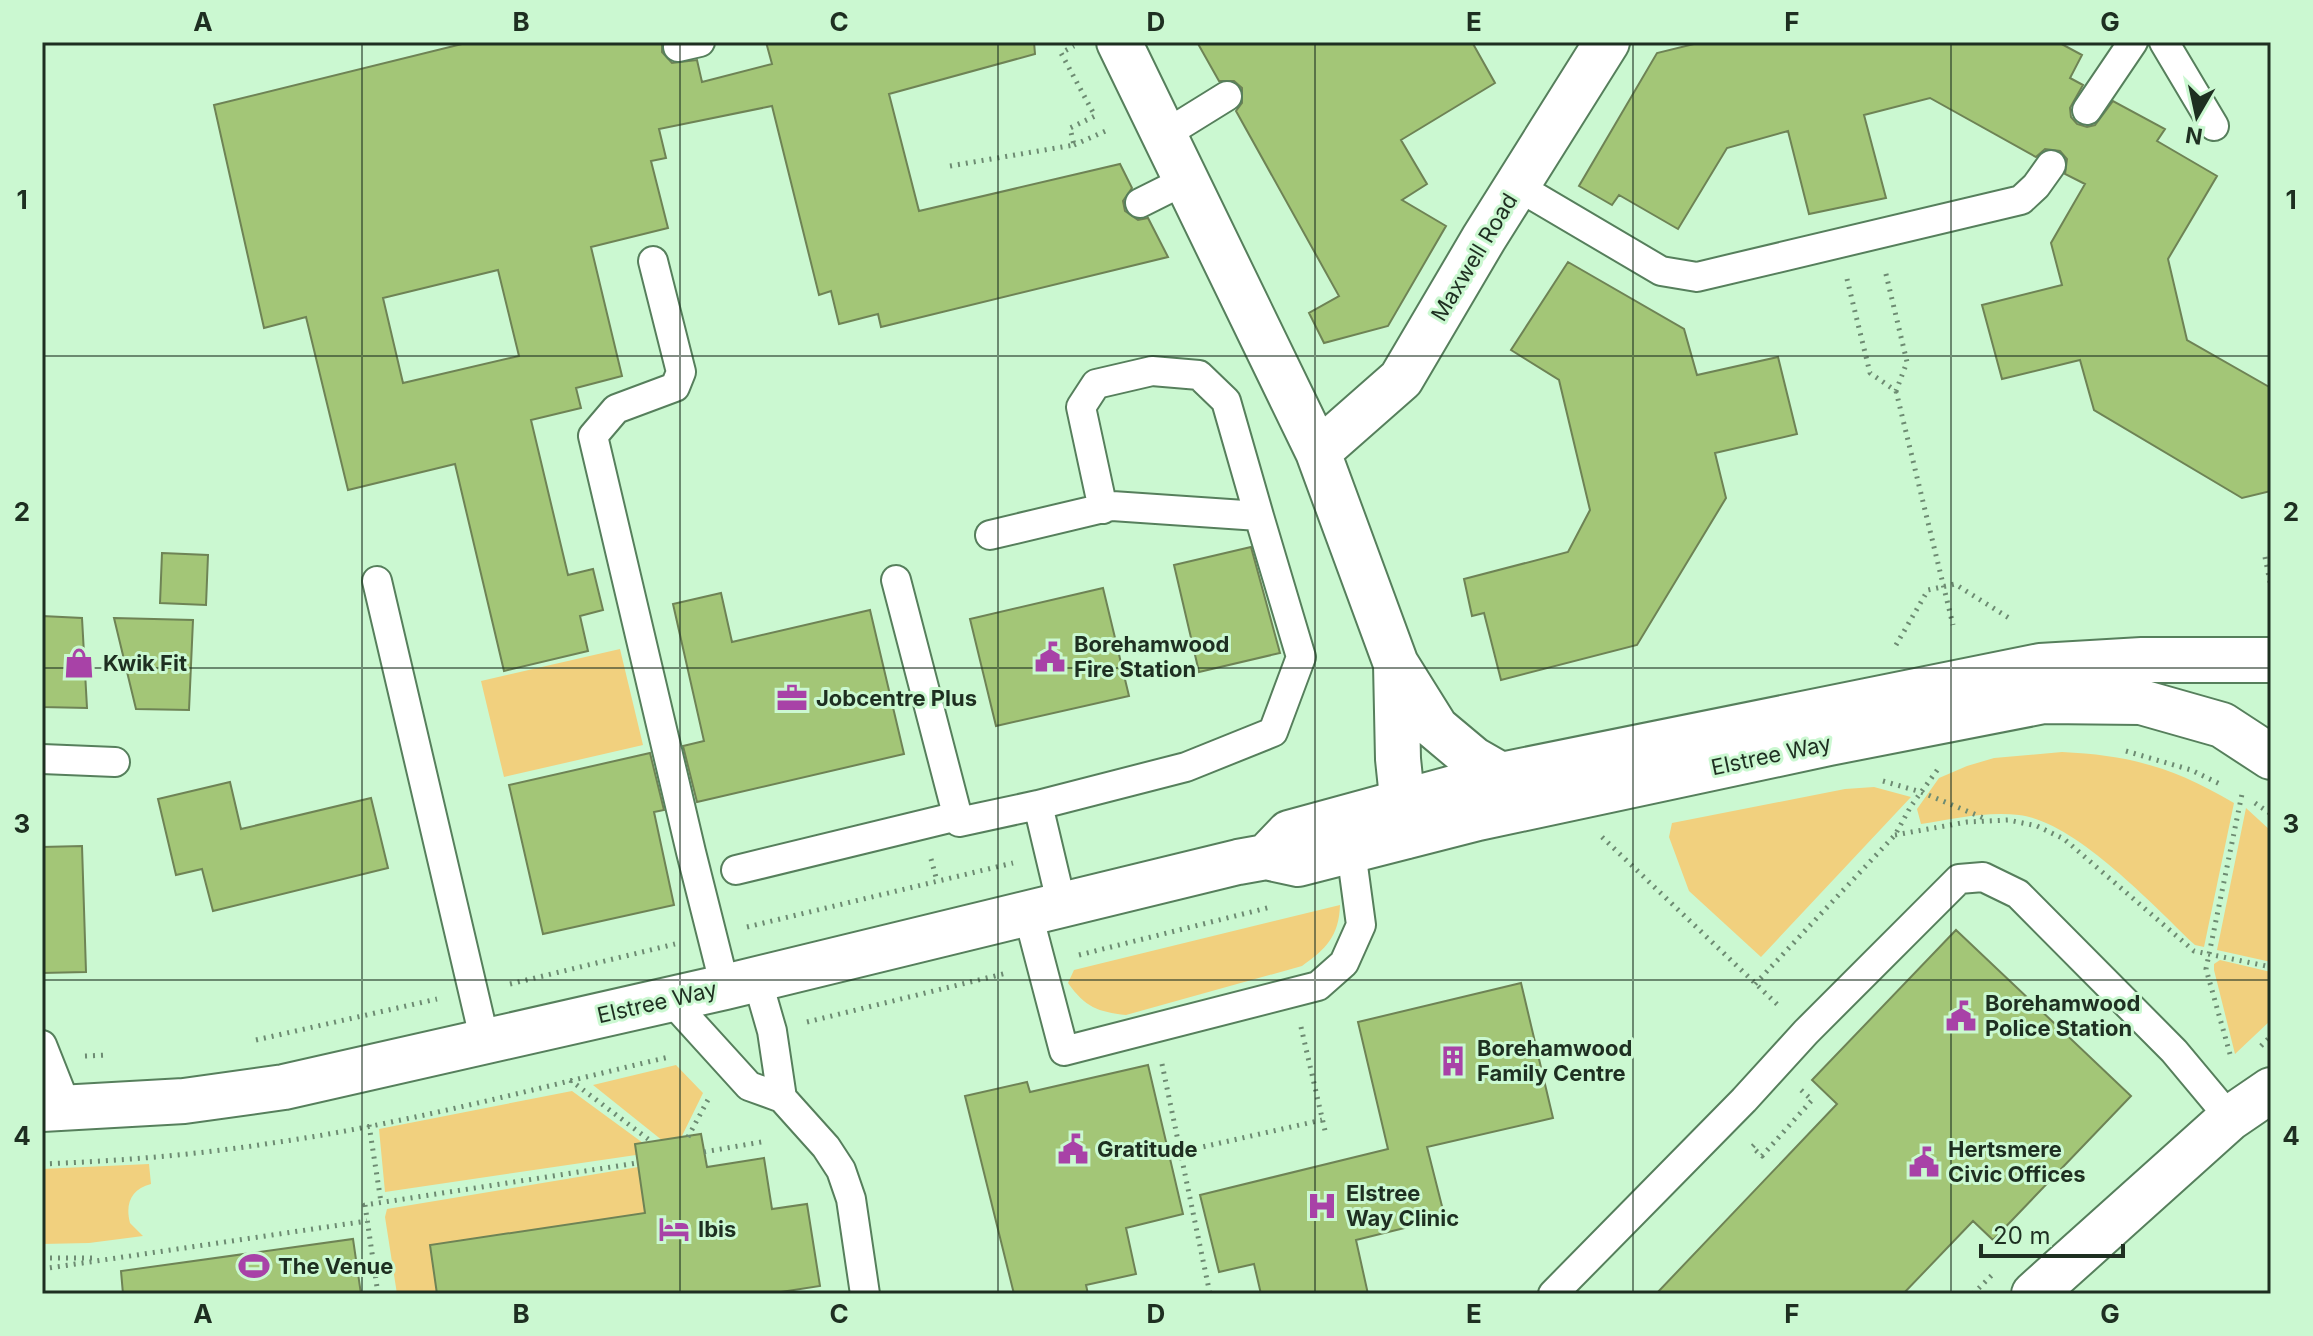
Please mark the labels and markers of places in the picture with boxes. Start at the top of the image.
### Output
place label: Borehamwood Fire Station [1074,631,1229,682]
public building icon: Borehamwood Fire Station [1033,640,1067,674]
shop icon: Kwik Fit [62,646,96,680]
place label: Kwik Fit [103,650,187,676]
office icon: Jobcentre Plus [775,681,809,715]
place label: Jobcentre Plus [816,685,977,711]
place label: Borehamwood Police Station [1985,990,2140,1041]
public building icon: Borehamwood Police Station [1944,999,1978,1033]
place label: Borehamwood Family Centre [1477,1035,1632,1086]
building icon: Borehamwood Family Centre [1436,1044,1470,1078]
public building icon: Gratitude [1056,1132,1090,1166]
place label: Gratitude [1097,1136,1198,1162]
place label: Hertsmere Civic Offices [1948,1136,2086,1187]
public building icon: Hertsmere Civic Offices [1907,1145,1941,1179]
place label: Elstree Way Clinic [1346,1180,1459,1231]
hospital icon: Elstree Way Clinic [1305,1189,1339,1223]
hotel icon: Ibis [657,1212,691,1246]
place label: Ibis [698,1216,736,1242]
sports icon: The Venue [237,1249,271,1283]
place label: The Venue [278,1253,393,1279]

